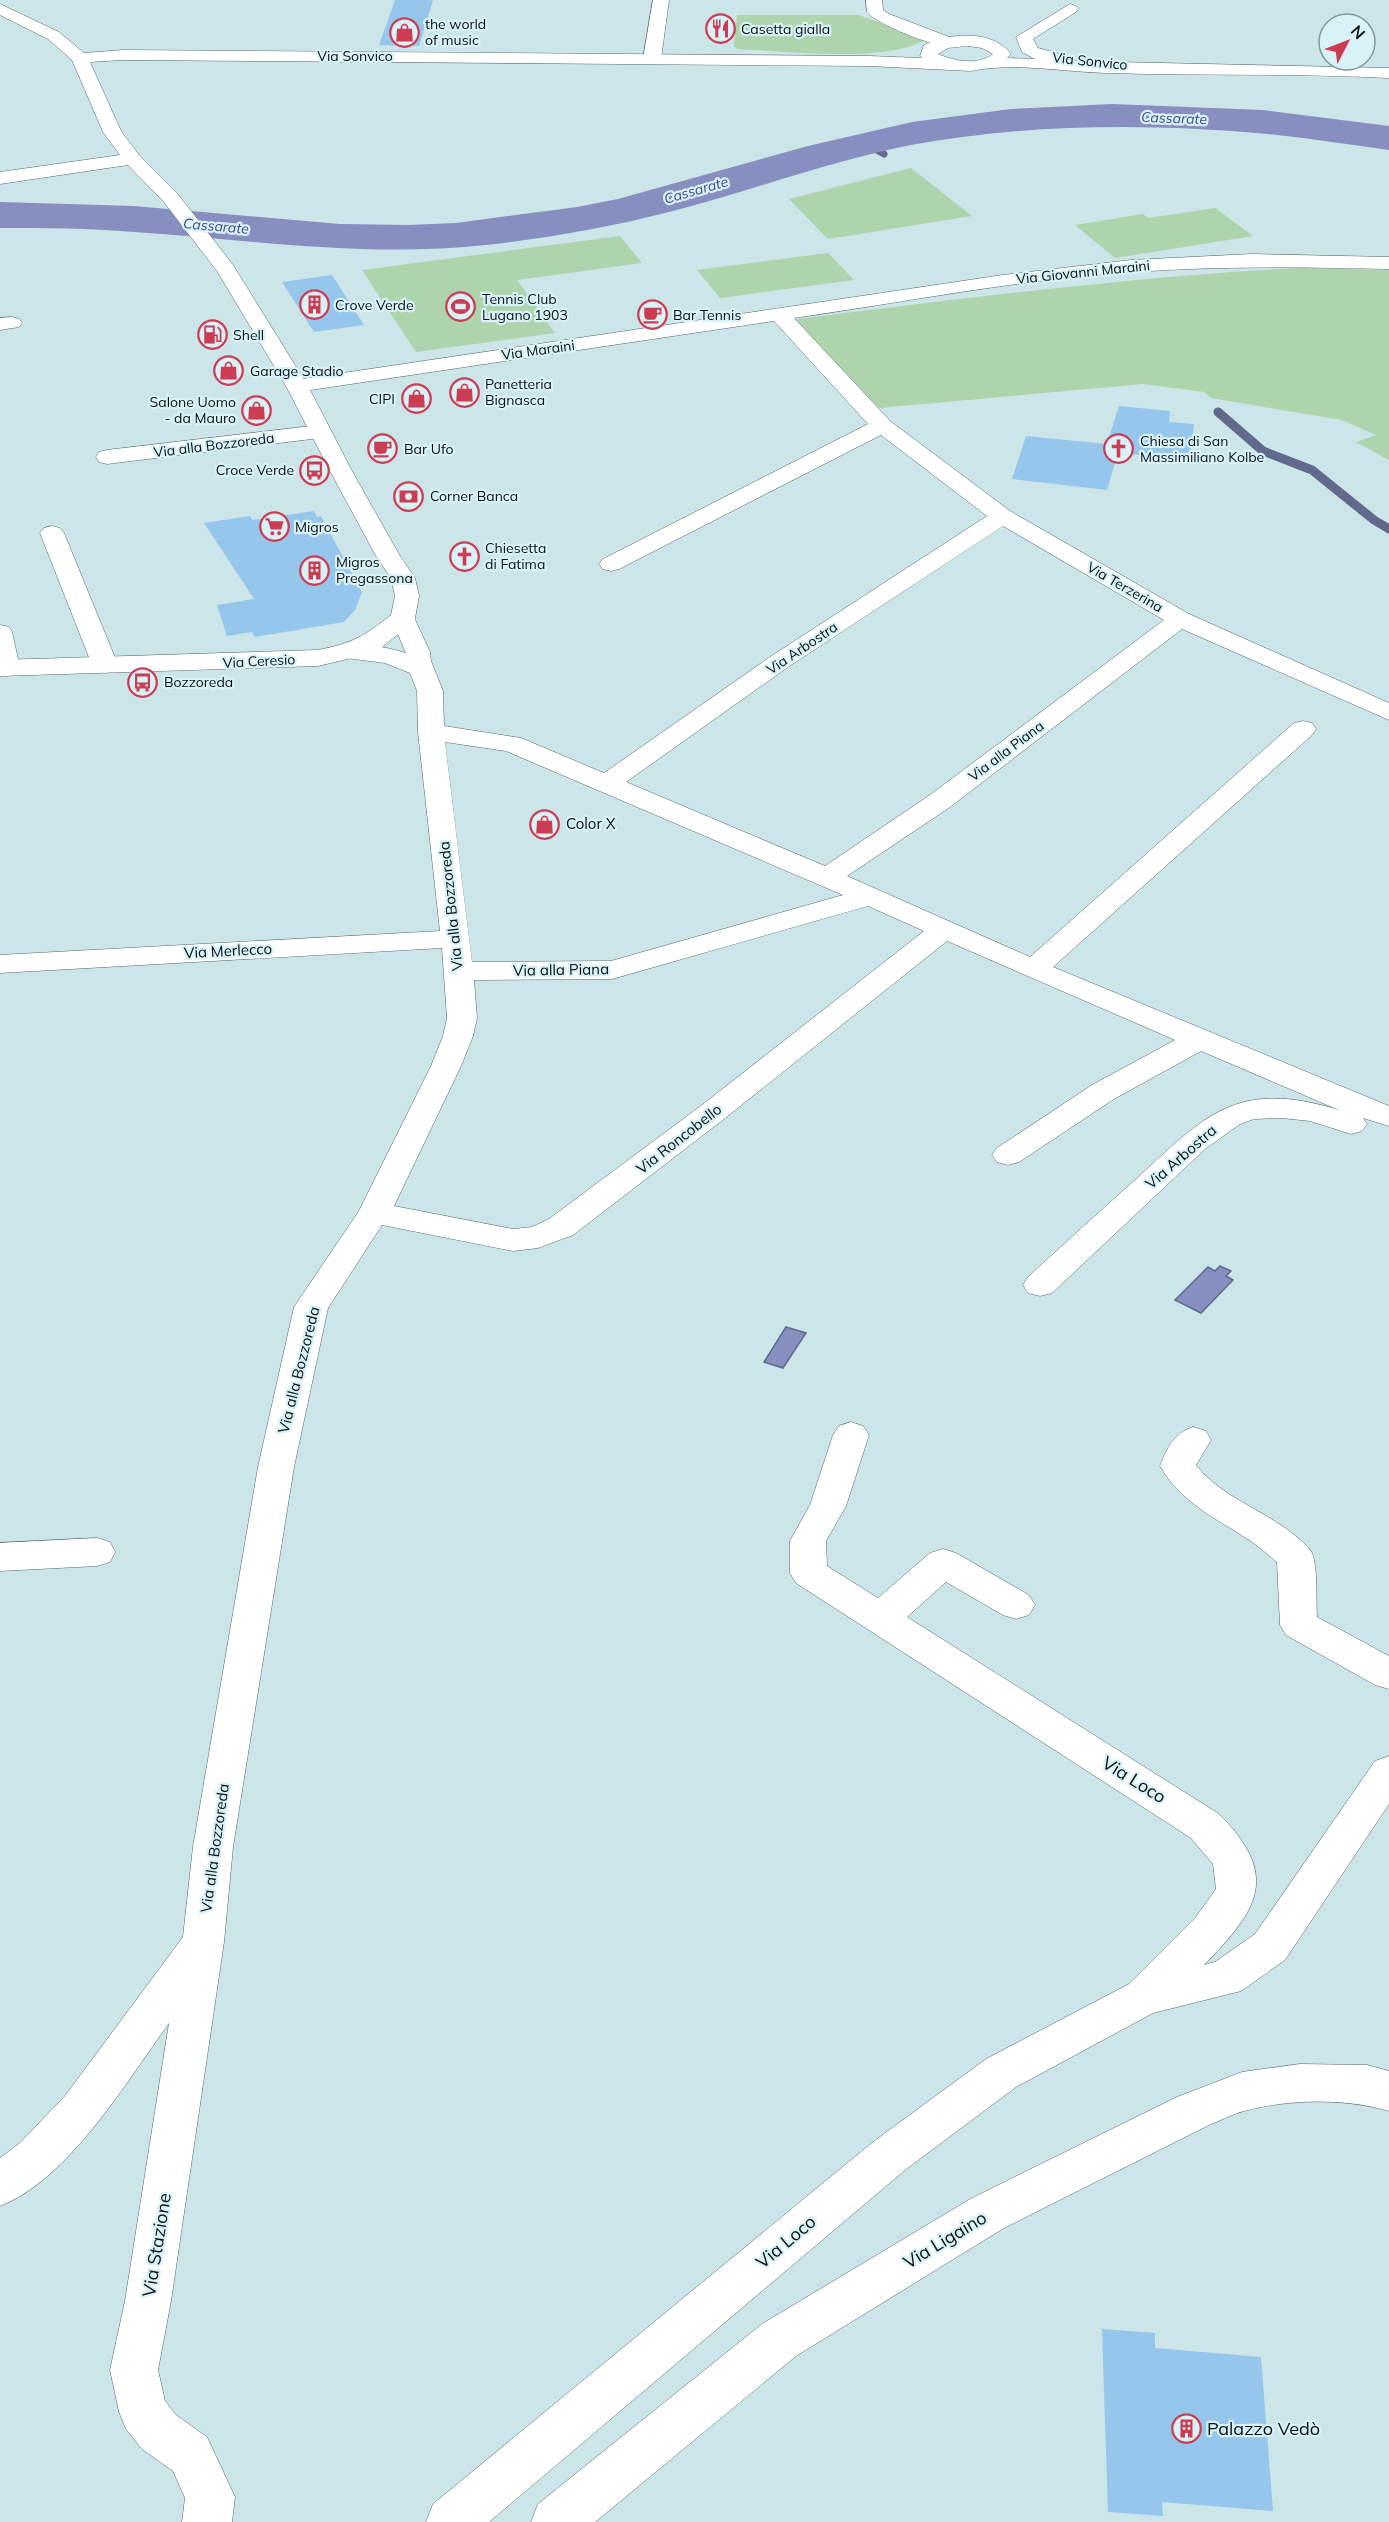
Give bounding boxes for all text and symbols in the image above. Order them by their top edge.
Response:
north arrow [1317,12,1377,72]
restaurant icon: Casetta gialla [704,13,736,45]
place label: the world of music [425,15,486,49]
shop icon: the world of music [388,16,420,48]
place label: Casetta gialla [741,20,830,38]
text: N [1347,21,1370,43]
street label: Via Sonvico [317,47,393,65]
street label: Via Sonvico [1051,48,1129,74]
water label: Cassarate [1141,108,1208,128]
water label: Cassarate [662,172,731,208]
water label: Cassarate [182,214,250,238]
street label: Via Giovanni Maraini [1015,256,1151,288]
building icon: Crove Verde [298,289,330,321]
place label: Tennis Club Lugano 1903 [482,290,568,324]
sports icon: Tennis Club Lugano 1903 [445,291,477,323]
place label: Crove Verde [335,296,414,314]
cafe icon: Bar Tennis [636,299,668,331]
place label: Bar Tennis [673,306,741,324]
fuel station icon: Shell [196,319,228,351]
place label: Shell [233,326,264,344]
street label: Via Maraini [500,336,576,364]
shop icon: Garage Stadio [213,355,245,387]
place label: Garage Stadio [250,362,343,380]
place label: Panetteria Bignasca [485,375,552,409]
shop icon: Panetteria Bignasca [448,376,480,408]
shop icon: CIPI [400,383,432,415]
place label: CIPI [369,390,395,408]
place label: Salone Uomo - da Mauro [150,393,236,427]
shop icon: Salone Uomo - da Mauro [241,394,273,426]
street label: Via alla Bozzoreda [153,429,275,461]
place label: Chiesa di San Massimiliano Kolbe [1140,432,1264,466]
cafe icon: Bar Ufo [367,433,399,465]
church icon: Chiesa di San Massimiliano Kolbe [1103,433,1135,465]
place label: Bar Ufo [404,440,453,458]
bus stop icon: Croce Verde [299,454,331,486]
place label: Croce Verde [216,461,294,479]
bank icon: Corner Banca [393,480,425,512]
place label: Corner Banca [430,487,518,505]
supermarket icon: Migros [258,511,290,543]
place label: Migros [295,518,339,536]
place label: Chiesetta di Fatima [485,539,546,573]
church icon: Chiesetta di Fatima [448,540,480,572]
place label: Migros Pregassona [336,553,413,587]
building icon: Migros Pregassona [299,554,331,586]
street label: Via Terzerina [1084,558,1166,616]
street label: Via Arbostra [763,618,841,678]
street label: Via Ceresio [222,650,296,672]
bus stop icon: Bozzoreda [127,666,159,698]
place label: Bozzoreda [164,673,233,691]
street label: Via alla Piana [965,717,1047,785]
shop icon: Color X [529,808,561,840]
place label: Color X [566,814,616,833]
street label: Via alla Bozzoreda [434,840,467,972]
street label: Via Merlecco [183,939,273,962]
street label: Via alla Piana [513,959,609,980]
street label: Via Roncobello [632,1099,725,1178]
street label: Via Arbostra [1141,1121,1220,1193]
street label: Via alla Bozzoreda [274,1304,323,1435]
street label: Via Loco [1098,1751,1171,1808]
street label: Via alla Bozzoreda [196,1782,233,1914]
street label: Via Stazione [137,2191,176,2299]
street label: Via Ligaino [899,2206,991,2273]
street label: Via Loco [751,2210,820,2273]
building icon: Palazzo Vedò [1170,2413,1202,2445]
place label: Palazzo Vedò [1207,2417,1320,2440]

